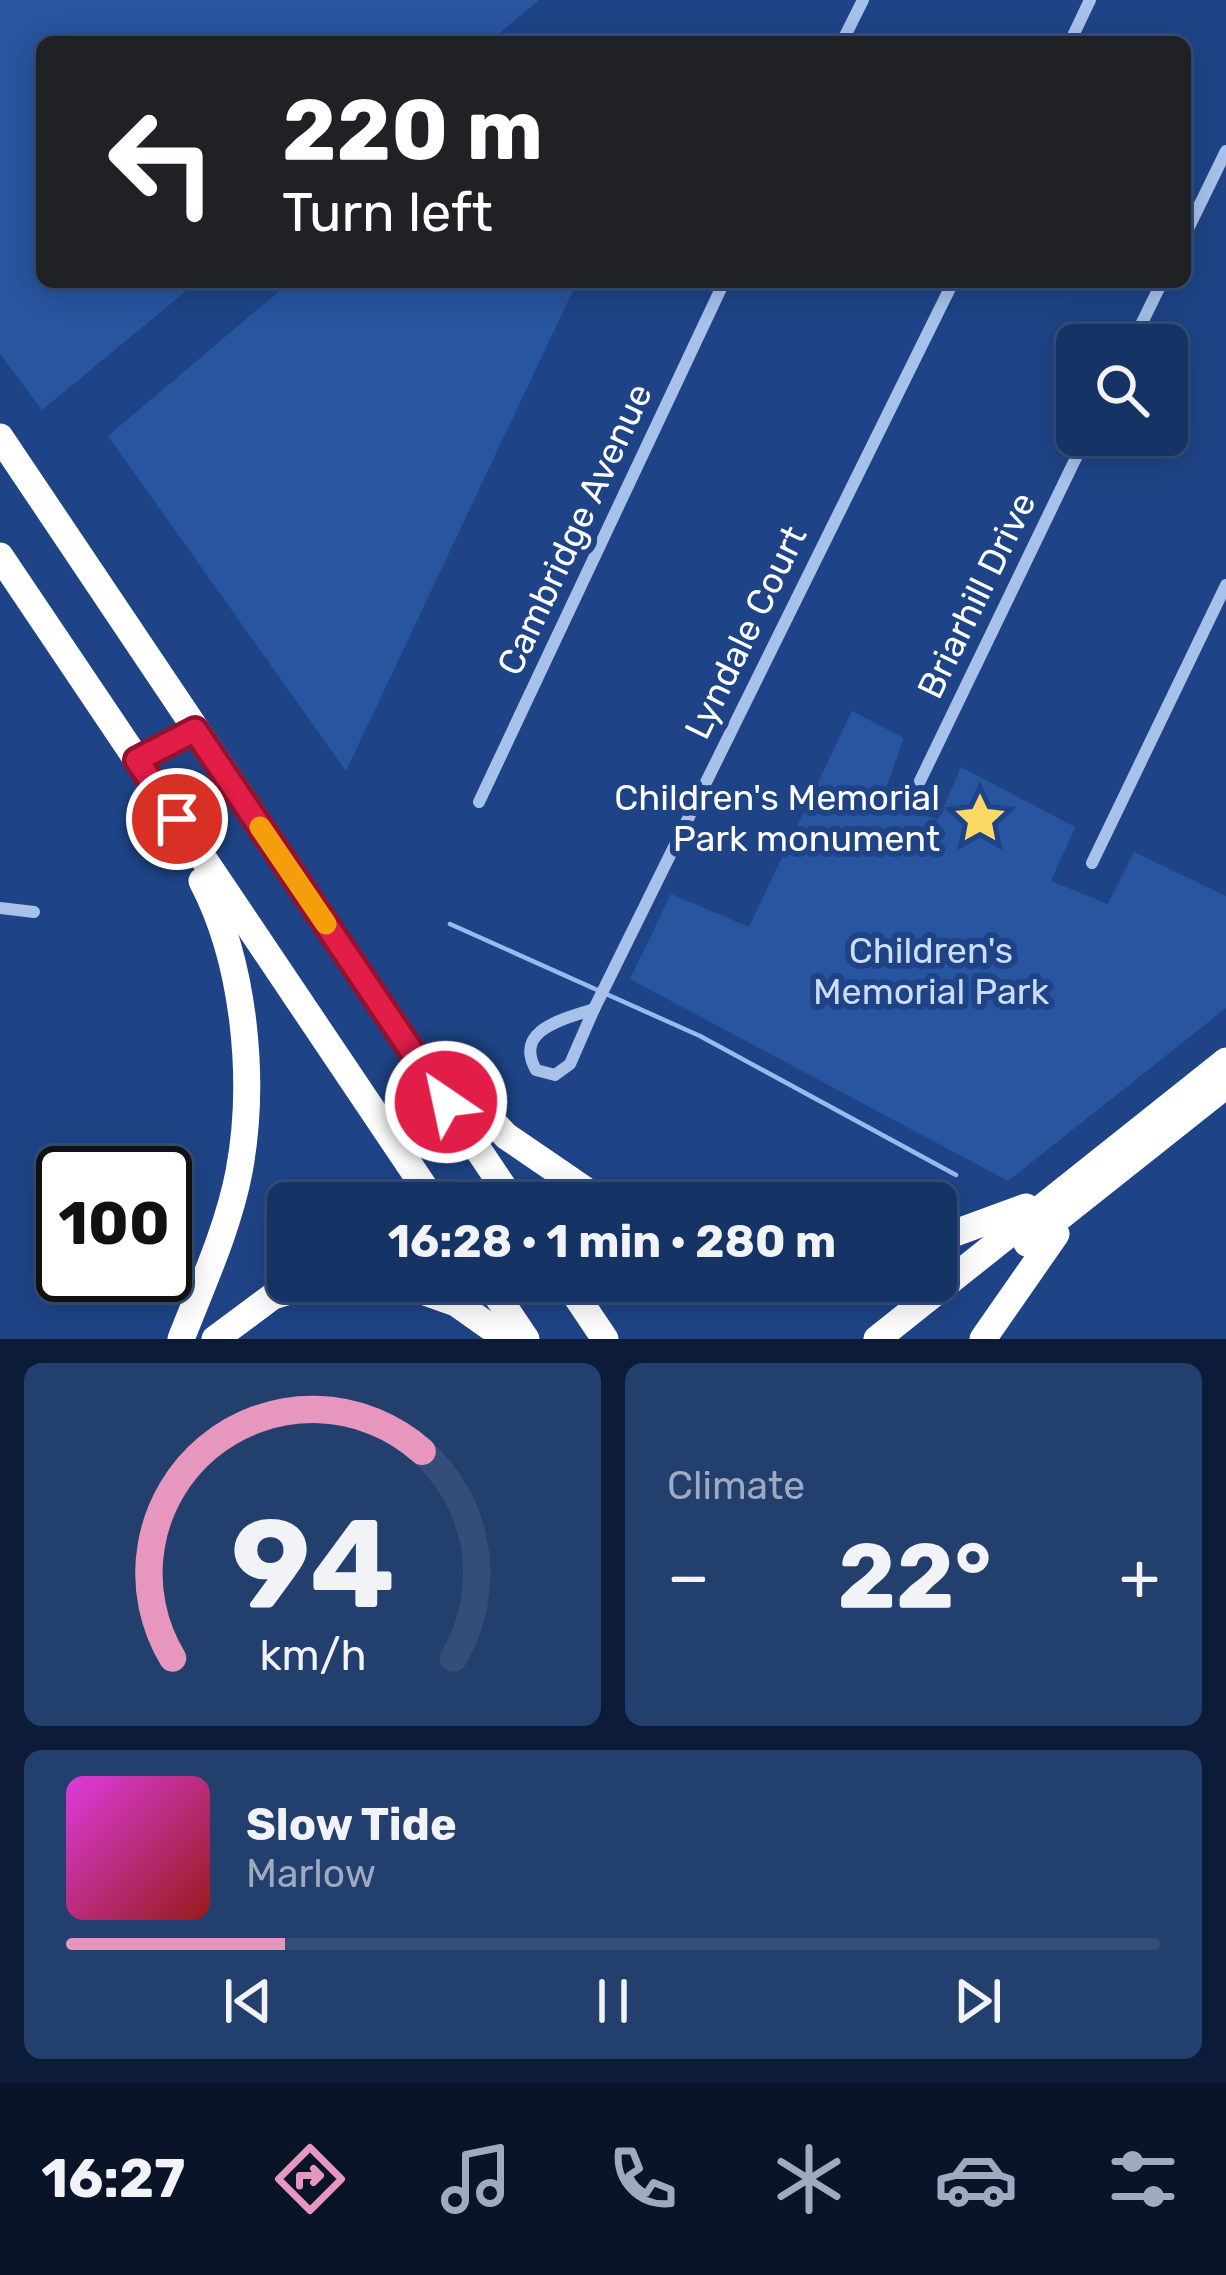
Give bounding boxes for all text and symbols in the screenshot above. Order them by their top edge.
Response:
text: 220 m [282,80,543,180]
icon: left [84,84,240,240]
text: Turn left [282,181,493,245]
map controls [1056,324,1188,456]
button: search [1056,324,1188,456]
street label: Cambridge Avenue [488,377,661,682]
street label: Briarhill Drive [908,485,1045,705]
street label: Lyndale Court [675,519,816,746]
pin [126,768,228,870]
place label: Children's Memorial Park monument [614,776,940,860]
icon: arrive [144,786,210,852]
place icon: Children's Memorial Park monument [951,789,1009,847]
park label: Children's Memorial Park [813,929,1049,1013]
position arrow [383,1039,509,1165]
speed limit sign: 100 [36,1146,192,1302]
text: 16:28 · 1 min · 280 m [388,1215,836,1268]
text: Climate [667,1463,805,1509]
text: 94 [230,1490,395,1638]
text: 22° [837,1523,991,1630]
text: − [667,1537,710,1616]
text: + [1119,1537,1160,1616]
text: km/h [259,1629,366,1680]
text: Slow Tide [246,1798,457,1851]
text: Marlow [246,1851,376,1897]
icon: previous [215,1968,281,2034]
icon: pause [580,1968,646,2034]
icon: next [945,1968,1011,2034]
icon: directions [268,2137,352,2221]
icon: music [434,2137,518,2221]
icon: phone [601,2137,685,2221]
icon: climate [767,2137,851,2221]
icon: car [934,2137,1018,2221]
icon: filters [1101,2137,1185,2221]
text: 16:27 [41,2147,185,2211]

